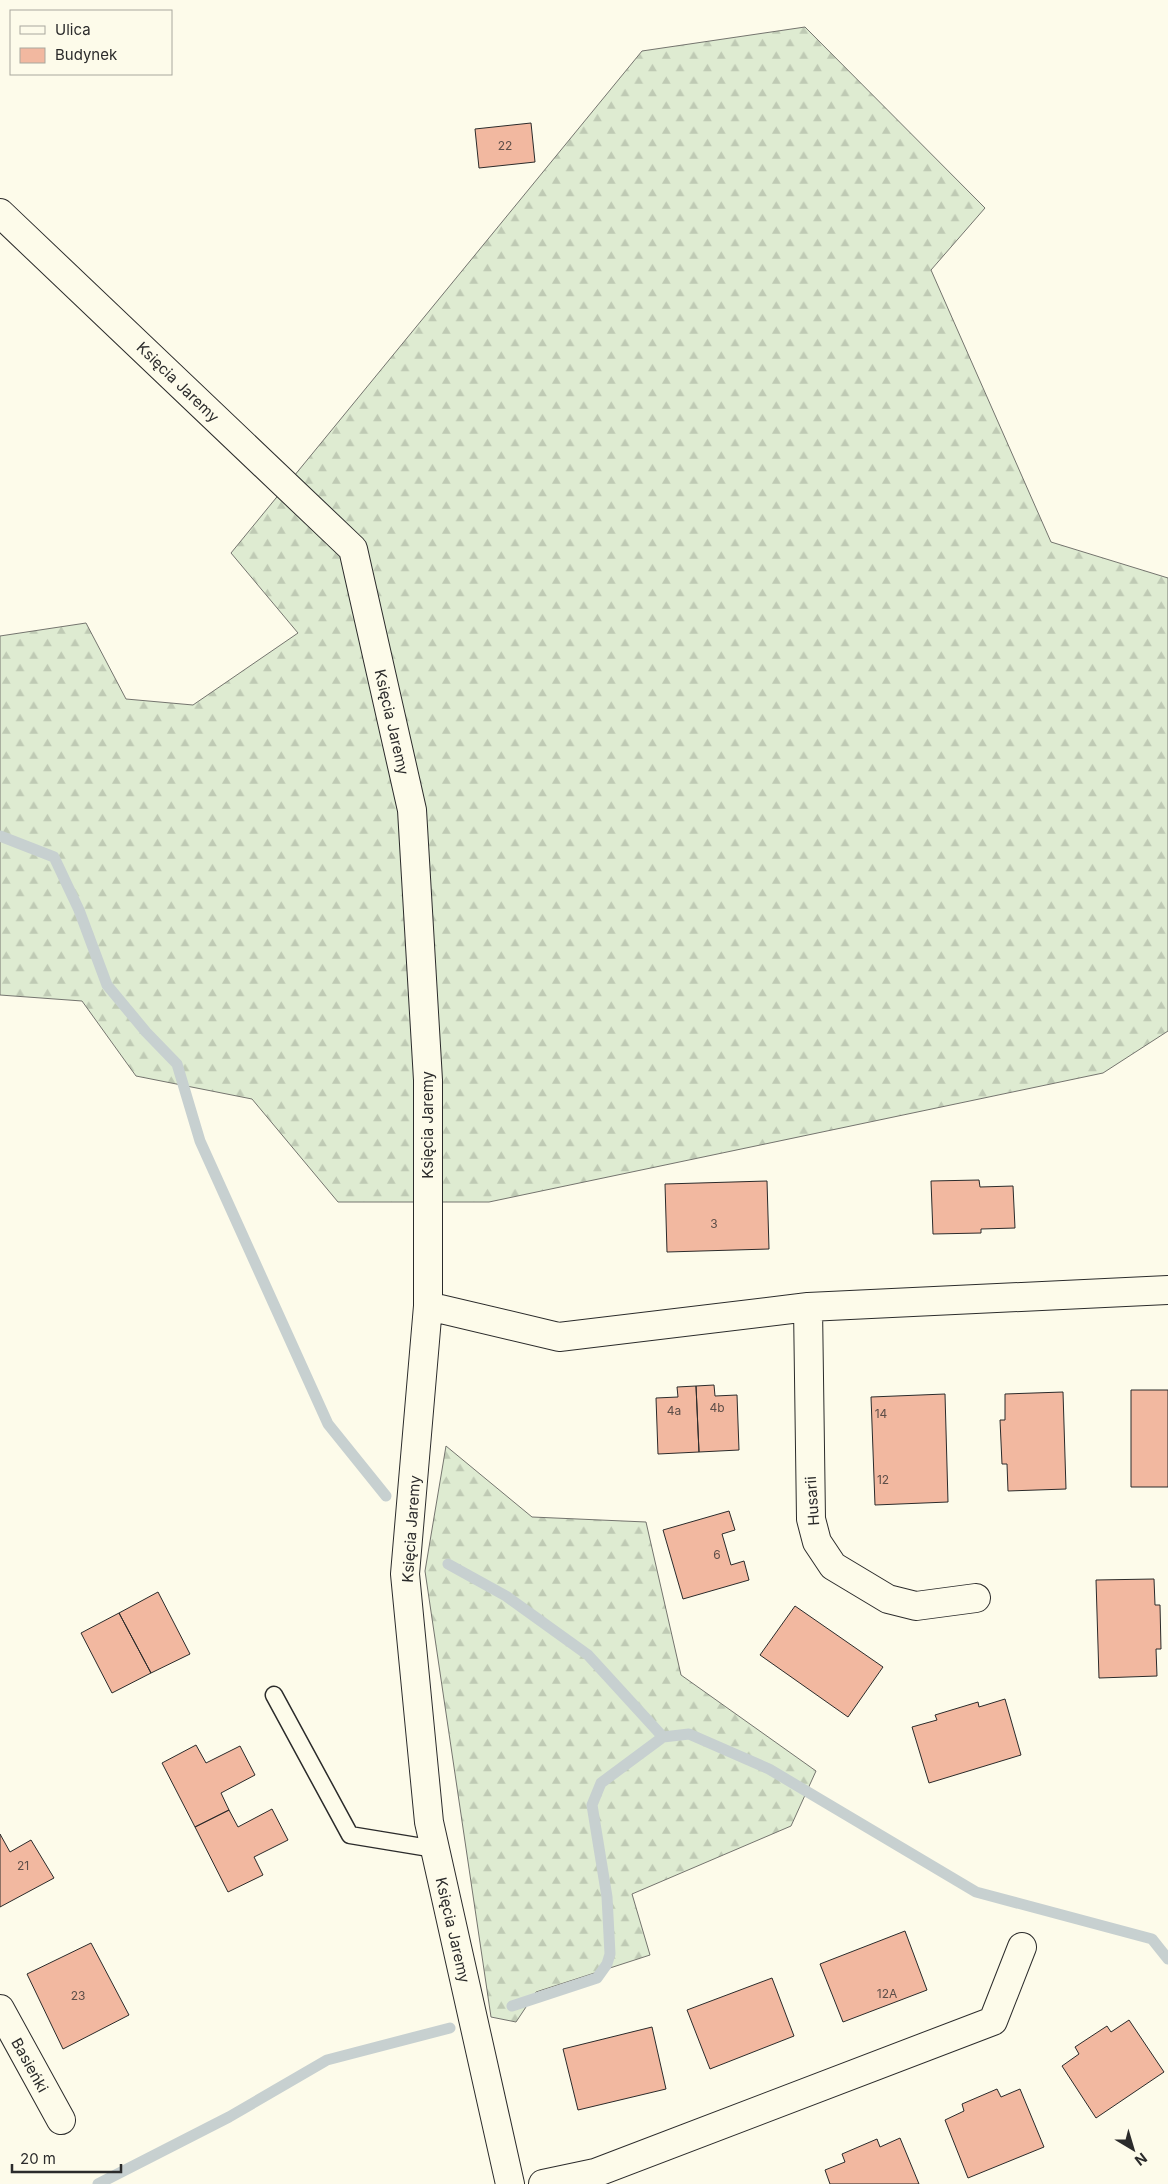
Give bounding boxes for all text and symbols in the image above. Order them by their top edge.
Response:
legend [10,10,172,75]
text: Ulica [55,20,91,39]
text: Budynek [55,45,118,64]
house number: 22 [498,138,512,153]
street label: Księcia Jaremy [133,338,224,427]
street label: Księcia Jaremy [371,667,413,777]
street label: Księcia Jaremy [418,1071,437,1179]
house number: 3 [710,1216,718,1231]
house number: 4b [709,1400,725,1415]
house number: 4a [667,1403,681,1418]
house number: 14 [875,1406,888,1421]
house number: 12 [877,1472,889,1487]
street label: Księcia Jaremy [398,1474,424,1583]
street label: Husarii [801,1476,823,1526]
house number: 6 [713,1547,721,1562]
house number: 21 [17,1858,29,1873]
street label: Księcia Jaremy [432,1875,474,1985]
house number: 12A [877,1986,897,2001]
house number: 23 [71,1988,85,2003]
street label: Basieńki [7,2034,53,2096]
north arrow [1108,2124,1158,2174]
scale bar [12,2142,121,2174]
text: 20 m [20,2149,56,2168]
text: N [1132,2150,1151,2170]

